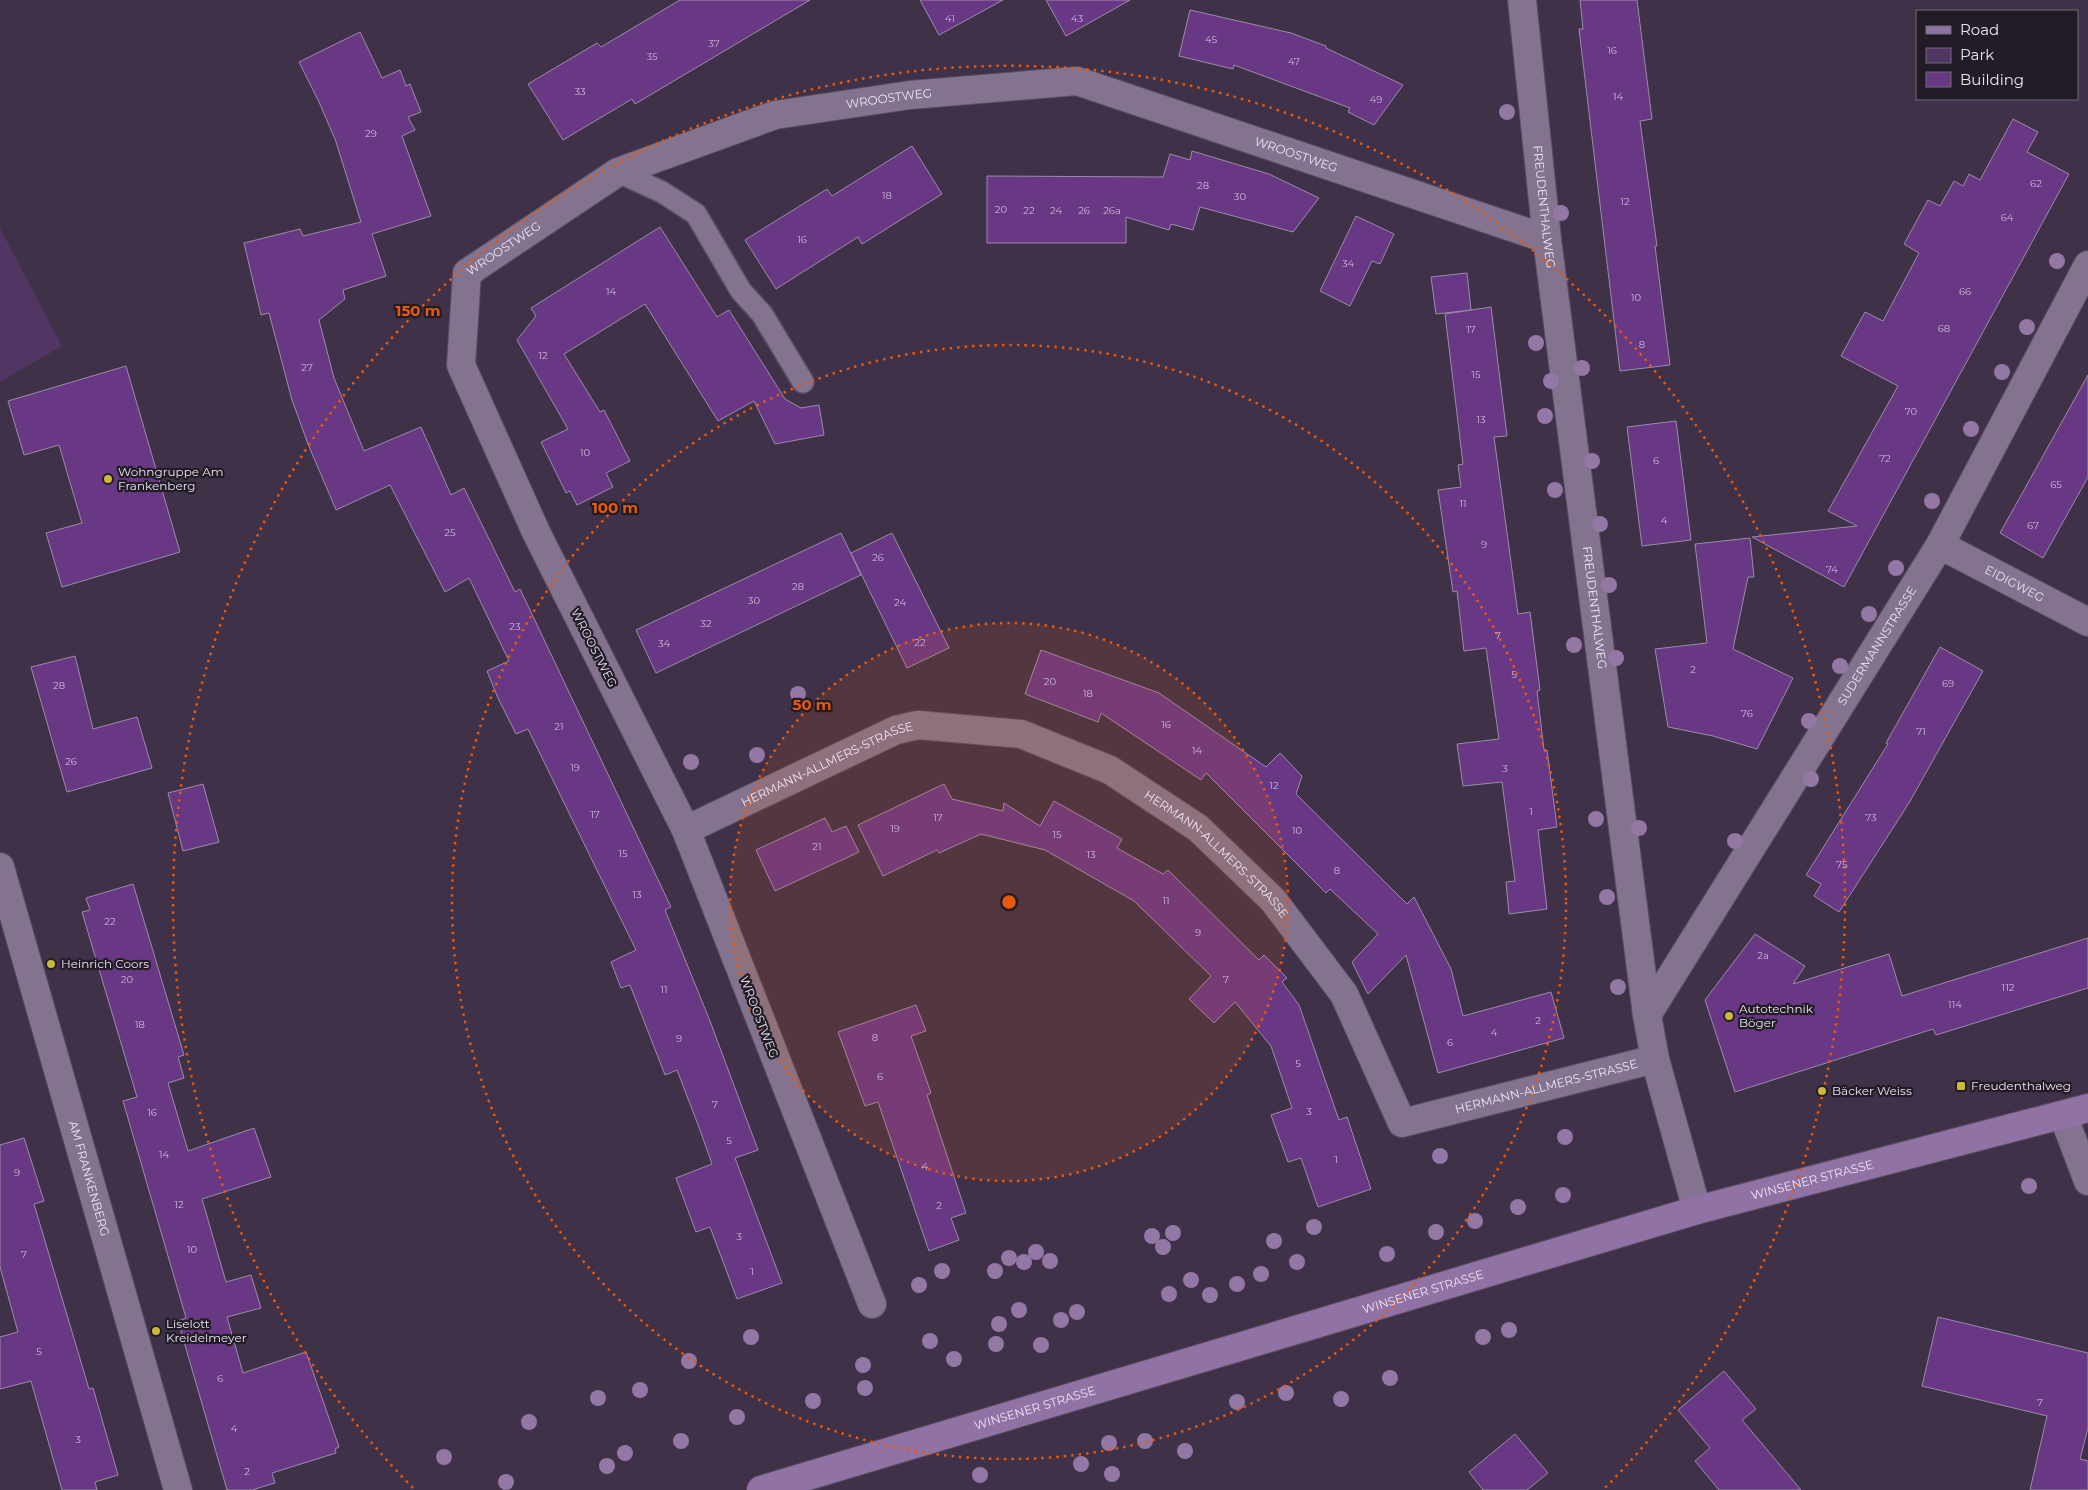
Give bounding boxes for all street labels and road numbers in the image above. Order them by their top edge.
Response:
street label: WROOSTWEG [845,85,933,111]
street label: WROOSTWEG [1253,133,1340,175]
street label: FREUDENTHALWEG [1530,145,1559,269]
street label: WROOSTWEG [463,218,543,278]
street label: FREUDENTHALWEG [1580,545,1610,670]
street label: EIDIGWEG [1982,562,2047,605]
street label: SUDERMANNSTRASSE [1834,583,1919,708]
street label: WROOSTWEG [568,606,621,690]
street label: HERMANN-ALLMERS-STRASSE [739,718,914,810]
street label: HERMANN-ALLMERS-STRASSE [1142,787,1292,921]
street label: WROOSTWEG [737,974,782,1060]
street label: HERMANN-ALLMERS-STRASSE [1453,1056,1639,1116]
street label: AM FRANKENBERG [66,1119,113,1238]
street label: WINSENER STRASSE [1749,1156,1875,1203]
street label: WINSENER STRASSE [1360,1266,1485,1317]
street label: WINSENER STRASSE [972,1382,1097,1433]

